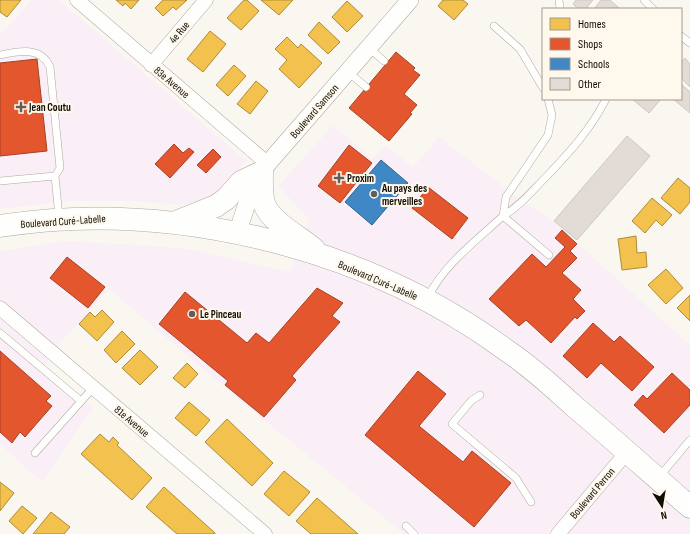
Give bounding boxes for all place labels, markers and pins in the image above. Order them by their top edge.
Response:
place label: Jean Coutu [28,101,71,114]
marker: Jean Coutu [16,102,26,112]
place label: Proxim [347,172,374,185]
marker: Proxim [334,173,344,183]
place label: Au pays des merveilles [381,182,427,208]
marker: Au pays des merveilles [369,189,379,199]
place label: Le Pinceau [200,308,242,321]
marker: Le Pinceau [187,309,197,319]

